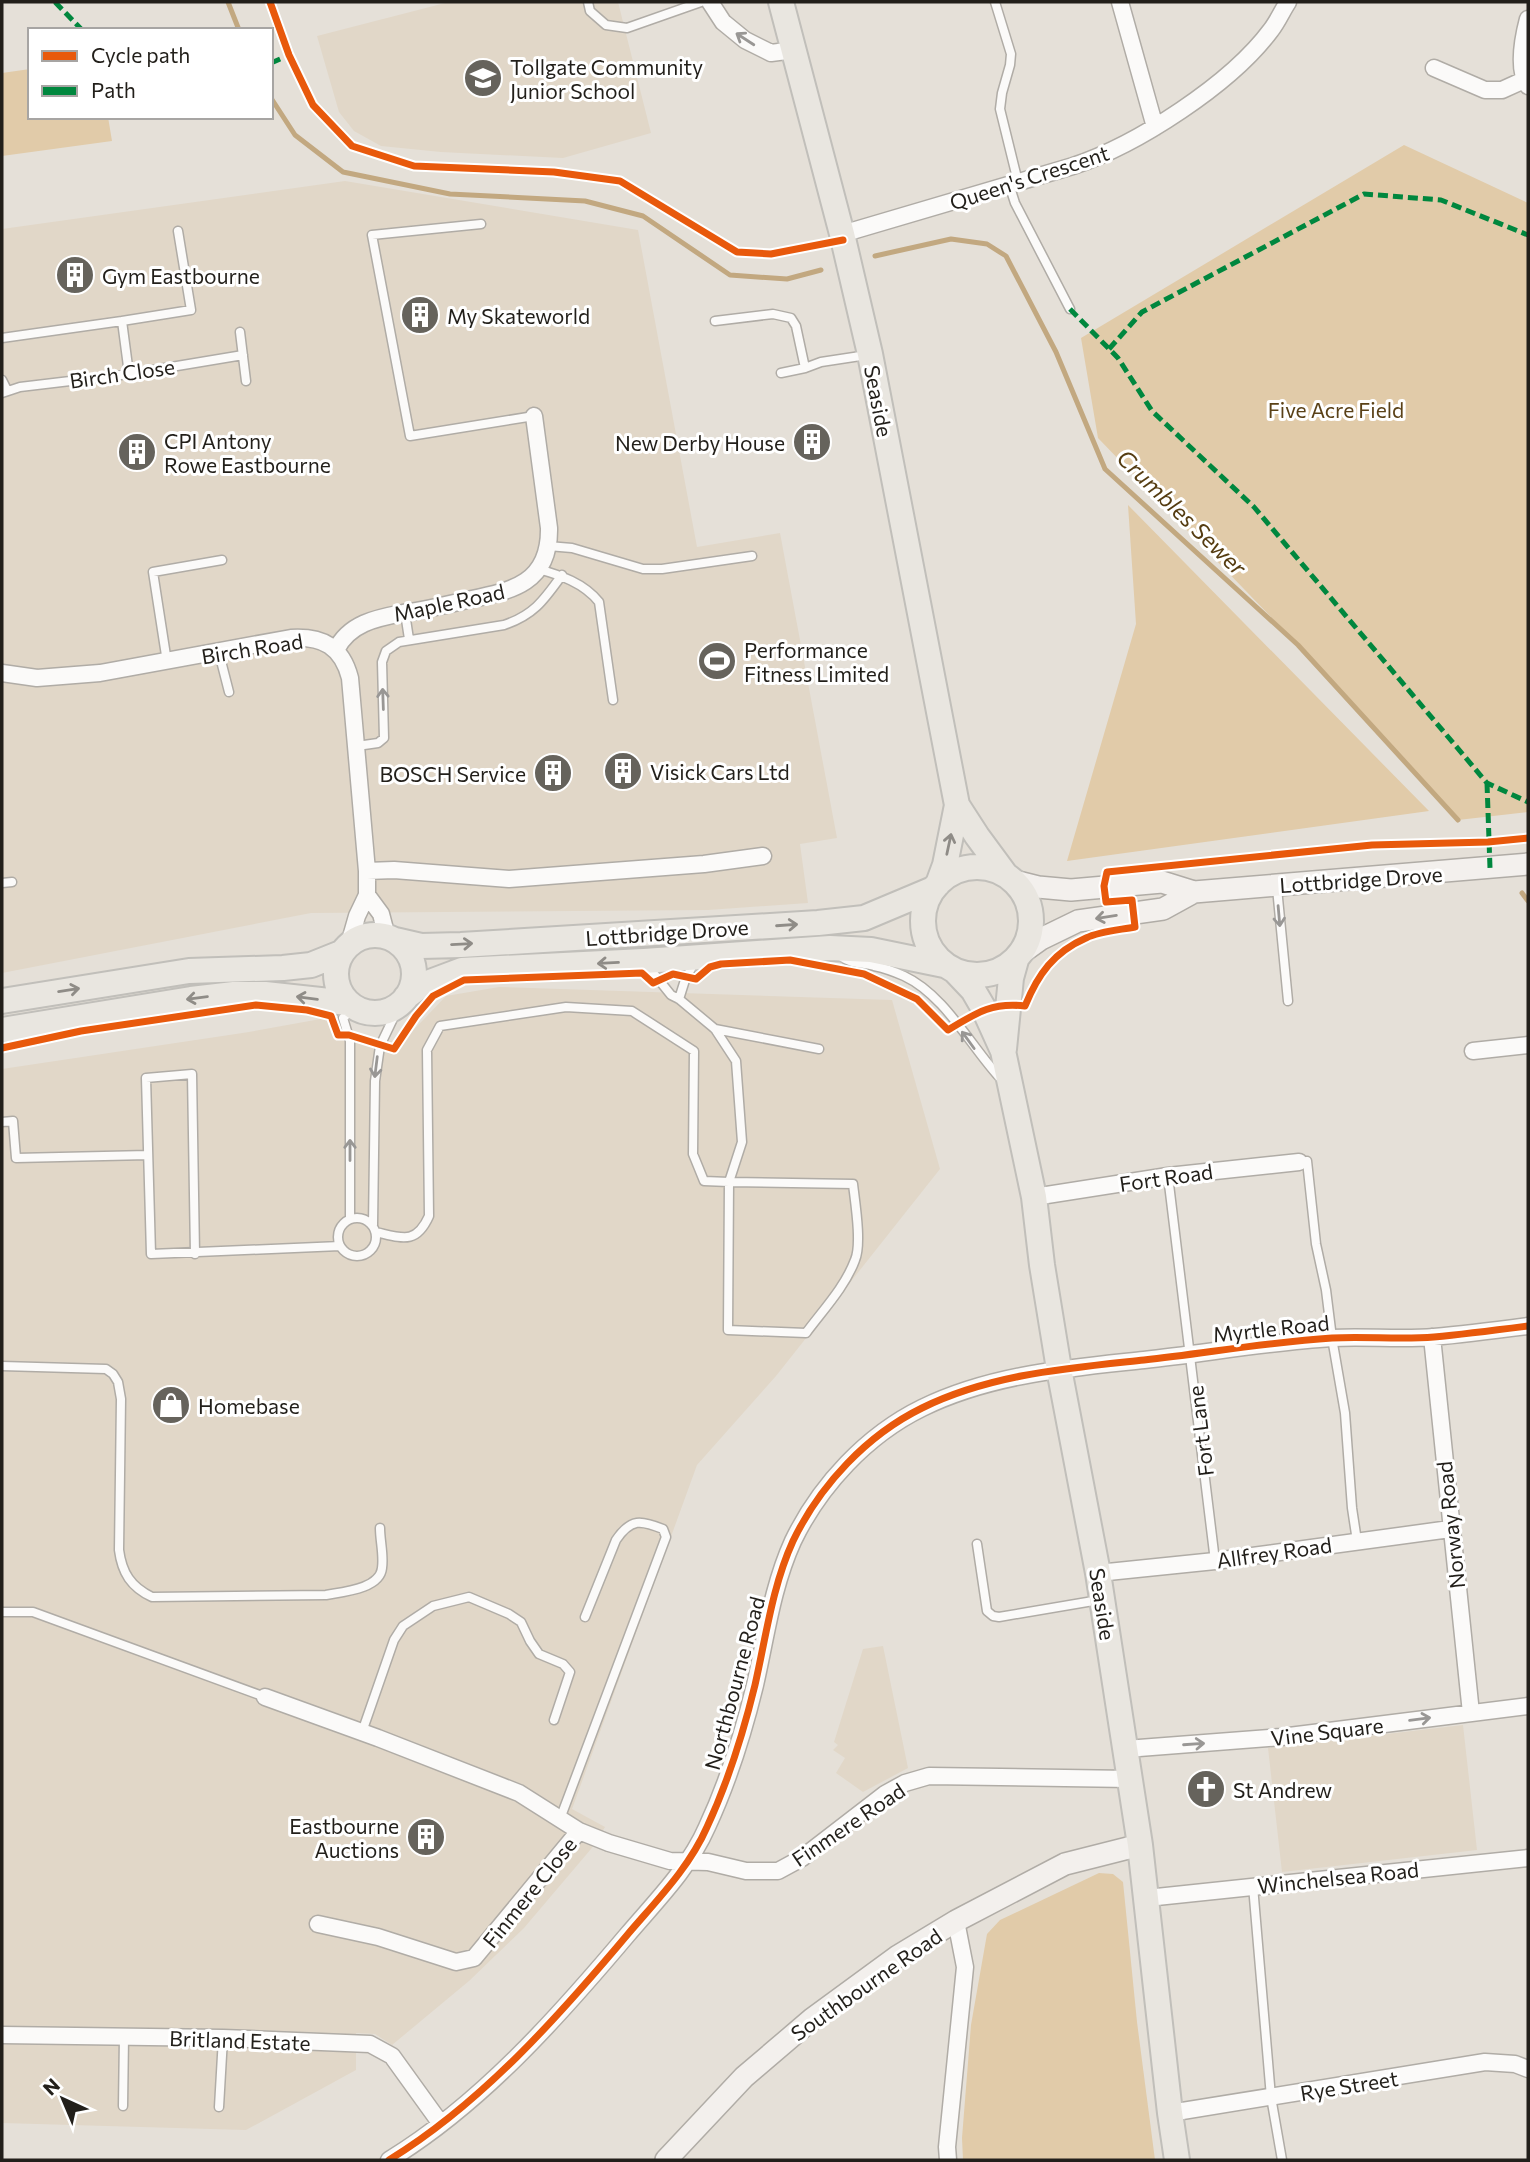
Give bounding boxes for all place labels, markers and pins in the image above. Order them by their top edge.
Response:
place label: Tollgate Community Junior School [510,54,703,103]
school or university icon: Tollgate Community Junior School [462,57,504,99]
building icon: Gym Eastbourne [54,254,96,296]
place label: Gym Eastbourne [102,263,260,288]
building icon: My Skateworld [399,294,441,336]
place label: My Skateworld [447,303,590,328]
building icon: New Derby House [791,421,833,463]
place label: CPI Antony Rowe Eastbourne [164,428,331,477]
place label: New Derby House [615,430,785,455]
building icon: CPI Antony Rowe Eastbourne [116,431,158,473]
place label: Performance Fitness Limited [744,637,889,686]
sports icon: Performance Fitness Limited [696,640,738,682]
building icon: Visick Cars Ltd [602,750,644,792]
building icon: BOSCH Service [532,752,574,794]
place label: Visick Cars Ltd [650,759,790,784]
place label: BOSCH Service [379,761,526,786]
shop icon: Homebase [150,1384,192,1426]
place label: Homebase [198,1393,300,1418]
church icon: St Andrew [1185,1768,1227,1810]
place label: St Andrew [1233,1777,1332,1802]
place label: Eastbourne Auctions [289,1813,399,1862]
building icon: Eastbourne Auctions [405,1816,447,1858]

